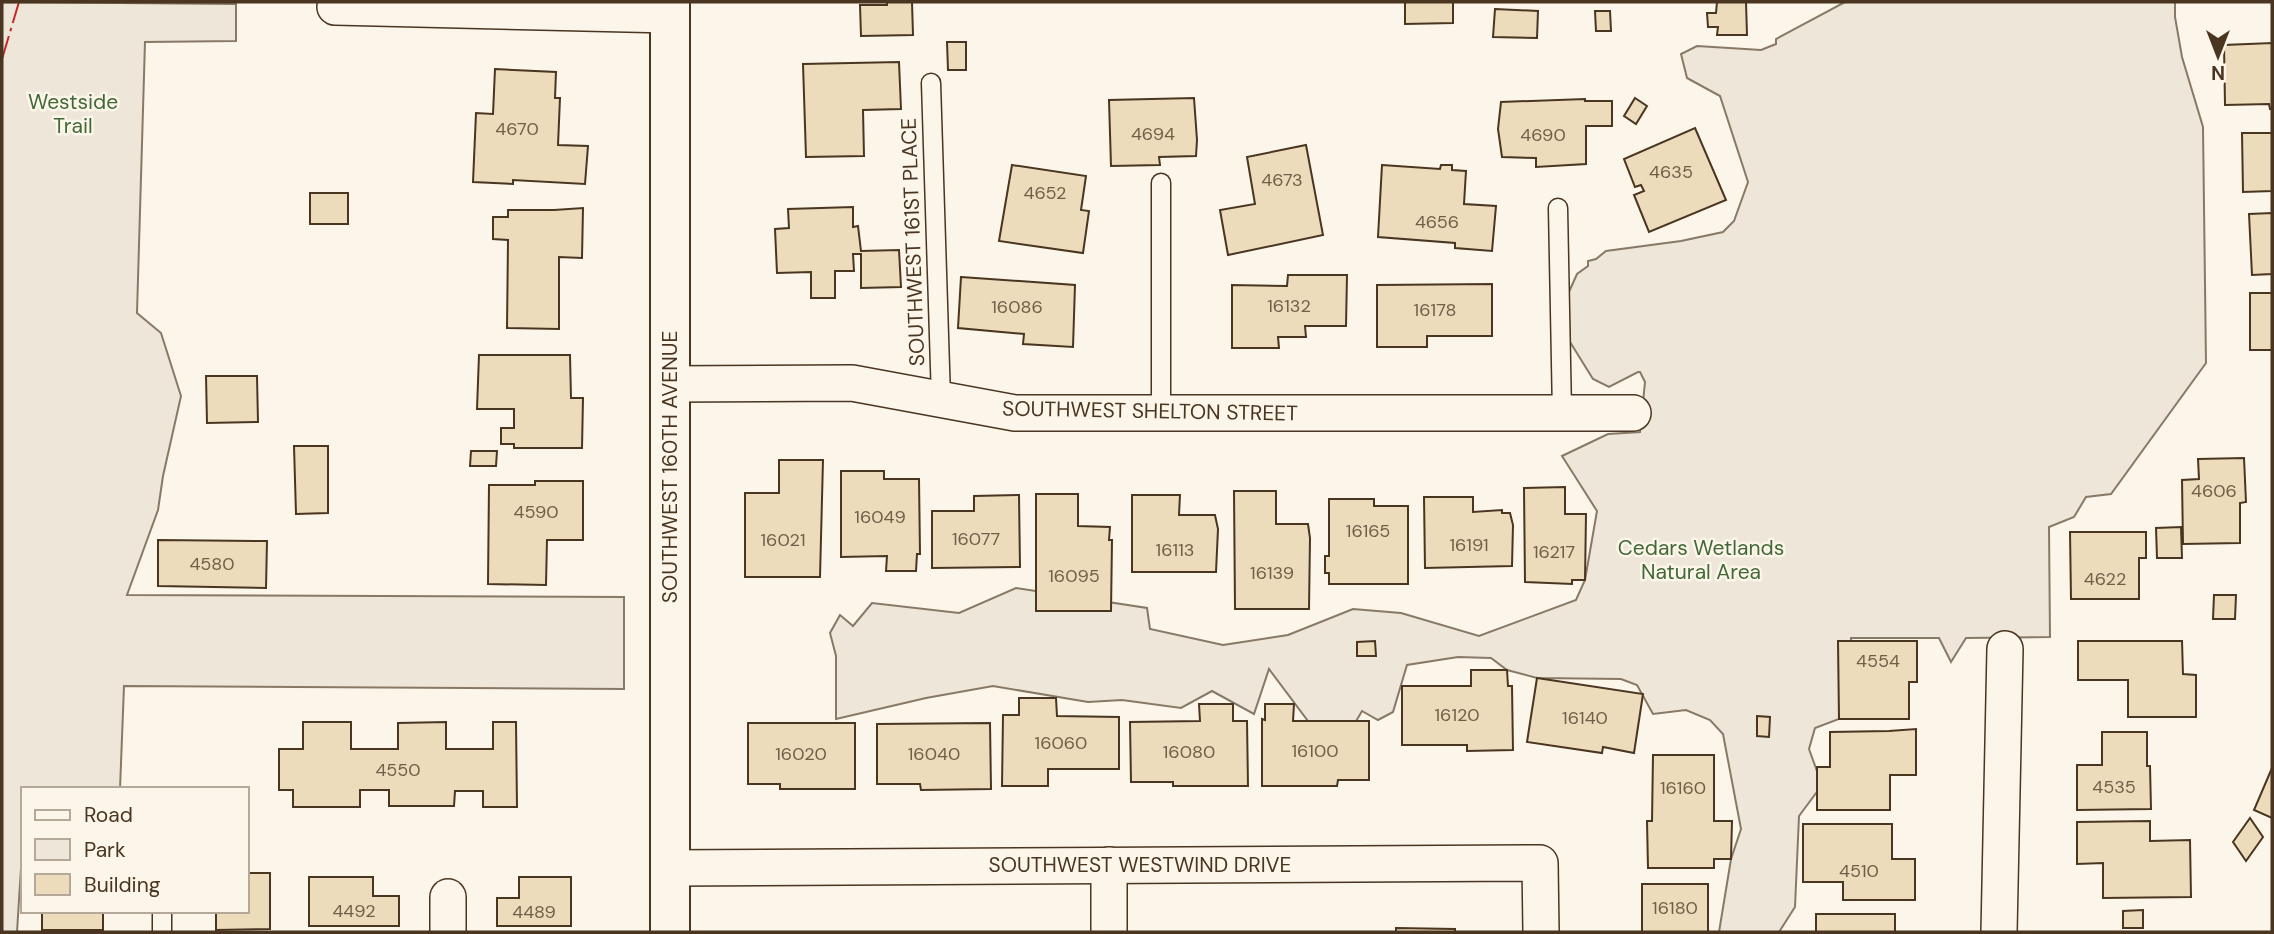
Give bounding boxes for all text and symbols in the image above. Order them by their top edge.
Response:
north arrow [2183,21,2253,91]
text: N [2211,60,2225,85]
park label: Westside Trail [28,88,118,140]
house number: 4670 [495,117,539,141]
street label: SOUTHWEST 161ST PLACE [895,117,931,367]
house number: 4694 [1131,122,1175,146]
house number: 4690 [1520,123,1566,147]
house number: 4635 [1649,160,1693,184]
house number: 4673 [1261,168,1303,192]
house number: 4652 [1024,181,1066,205]
house number: 4656 [1415,210,1459,234]
house number: 16132 [1267,294,1311,318]
house number: 16086 [991,295,1043,319]
house number: 16178 [1414,298,1456,322]
street label: SOUTHWEST 160TH AVENUE [656,331,684,603]
street label: SOUTHWEST SHELTON STREET [1002,394,1298,428]
house number: 4606 [2191,479,2237,503]
house number: 4590 [514,500,559,524]
house number: 16049 [854,505,906,529]
house number: 16165 [1346,519,1390,543]
house number: 16077 [952,527,1000,551]
house number: 16021 [760,528,806,552]
house number: 16191 [1449,533,1489,557]
park label: Cedars Wetlands Natural Area [1618,534,1784,586]
house number: 16113 [1156,538,1194,562]
house number: 16217 [1533,540,1575,564]
house number: 4580 [189,552,235,576]
house number: 16139 [1250,561,1294,585]
house number: 16095 [1048,564,1100,588]
house number: 4622 [2084,567,2126,591]
house number: 4554 [1856,649,1900,673]
house number: 16120 [1434,703,1480,727]
house number: 16140 [1562,706,1608,730]
house number: 16060 [1035,731,1087,755]
house number: 16100 [1291,739,1339,763]
house number: 16080 [1163,740,1215,764]
house number: 16020 [775,742,827,766]
house number: 16040 [908,742,960,766]
house number: 4550 [375,758,421,782]
house number: 4535 [2092,775,2136,799]
house number: 16160 [1660,776,1706,800]
legend [21,787,248,913]
text: Road [84,801,133,829]
text: Park [84,836,126,864]
street label: SOUTHWEST WESTWIND DRIVE [989,851,1292,879]
house number: 4510 [1839,859,1879,883]
text: Building [84,871,161,899]
house number: 16180 [1652,896,1698,920]
house number: 4492 [332,899,376,923]
house number: 4489 [512,900,556,924]

